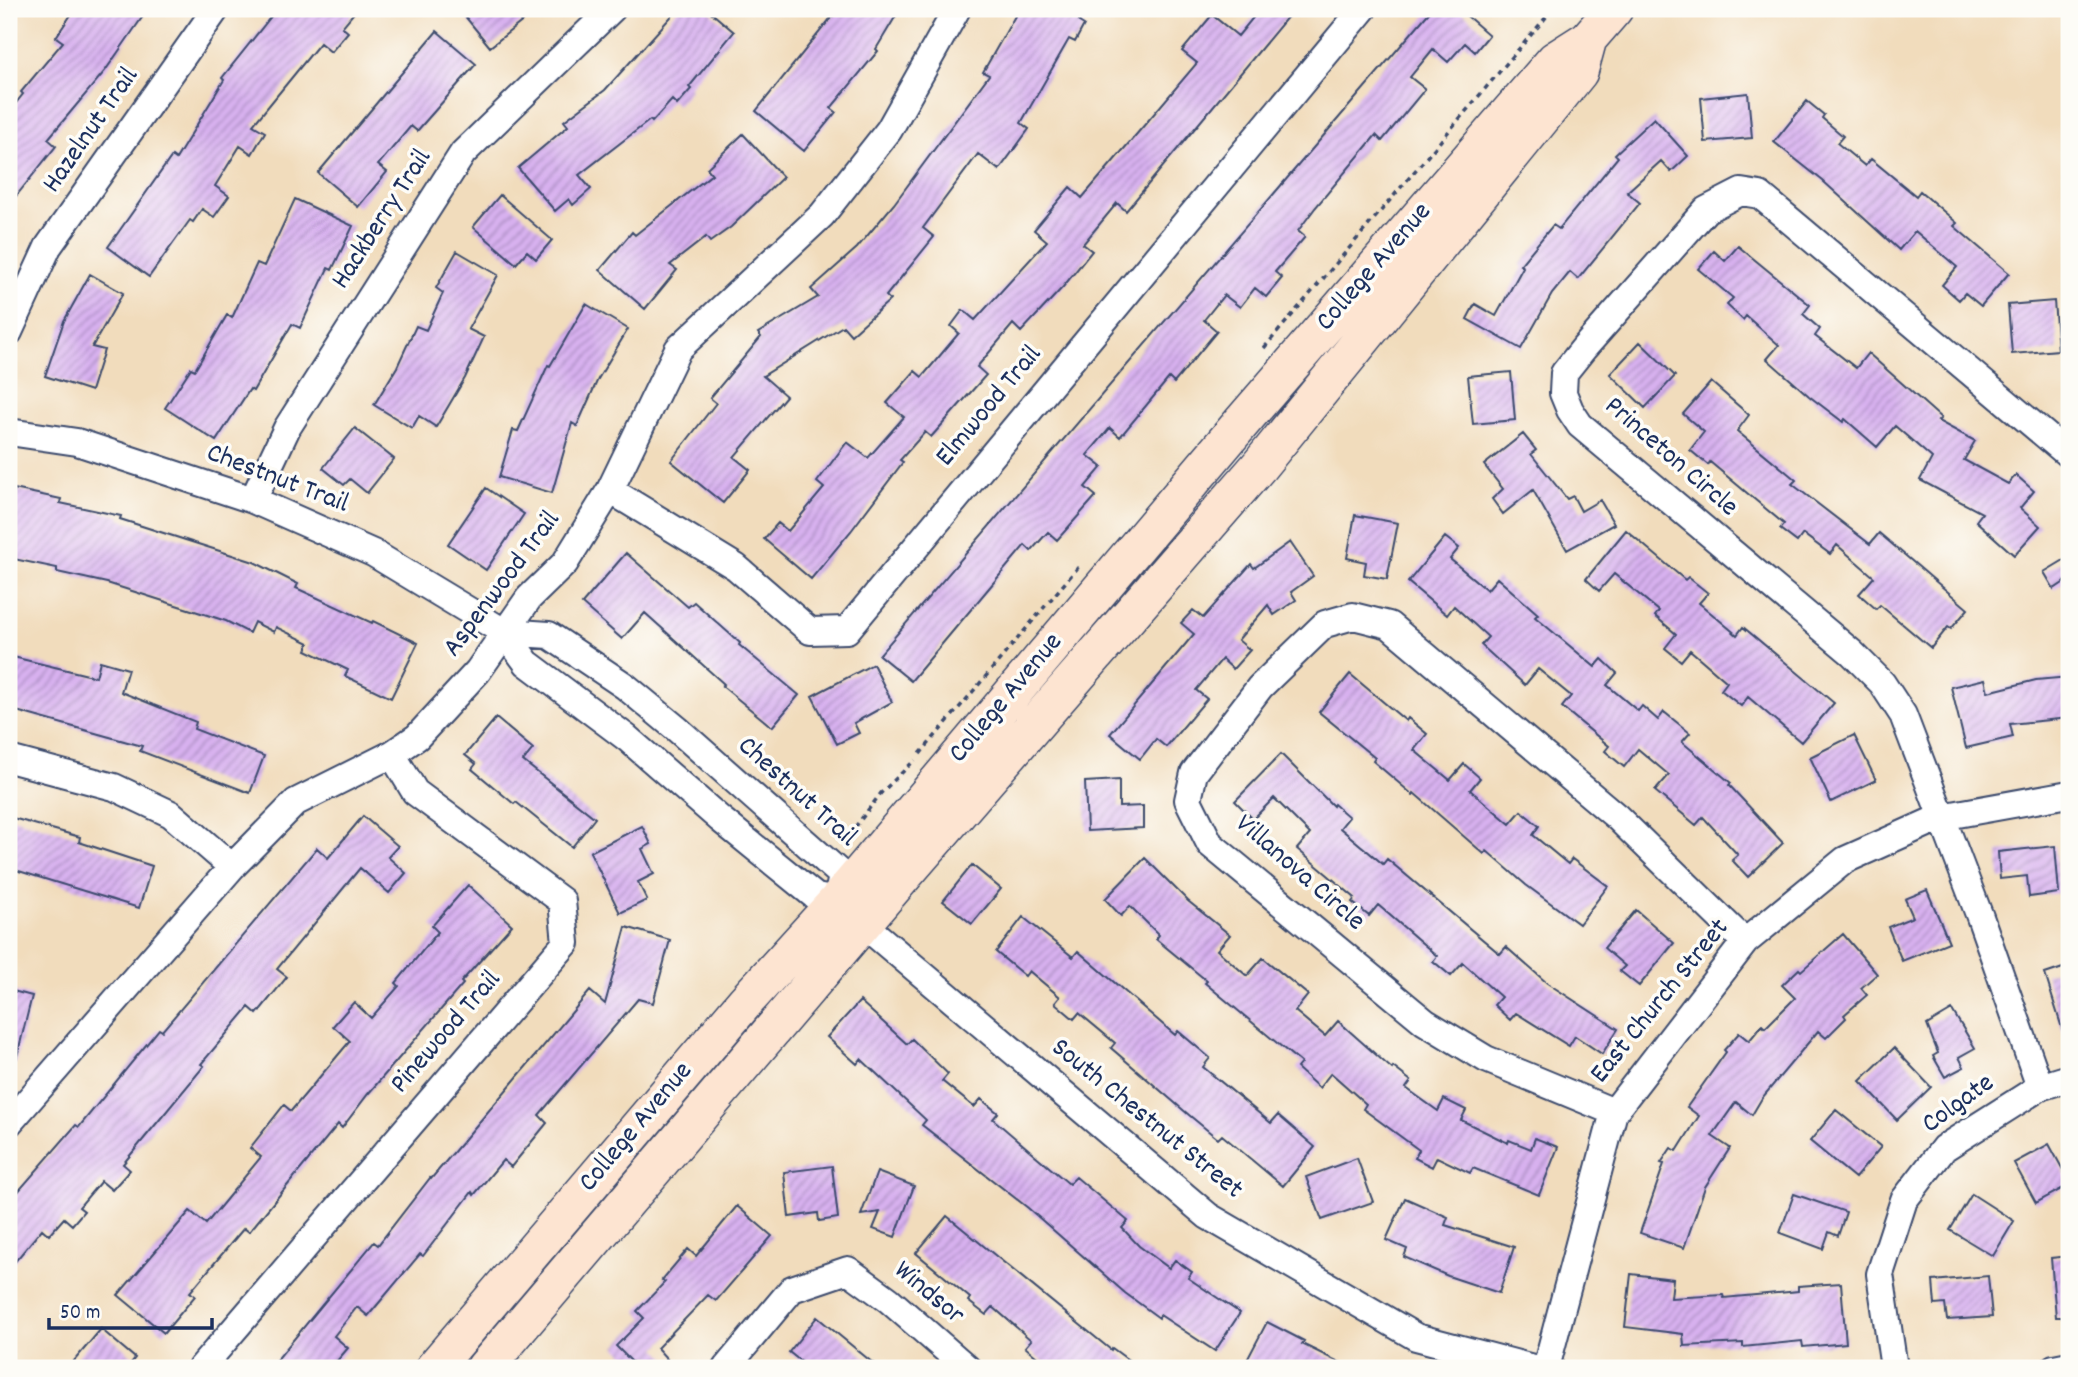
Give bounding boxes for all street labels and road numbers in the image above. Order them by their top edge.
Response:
street label: Hazelnut Trail [34,60,150,202]
street label: Hackberry Trail [323,142,443,298]
street label: College Avenue [1308,195,1442,341]
street label: Elmwood Trail [927,337,1053,476]
street label: Princeton Circle [1594,388,1746,528]
street label: Chestnut Trail [200,435,354,526]
street label: Aspenwood Trail [435,503,572,667]
street label: College Avenue [940,625,1074,773]
street label: Chestnut Trail [727,728,865,858]
street label: Villanova Circle [1225,806,1373,942]
street label: East Church Street [1582,911,1740,1093]
street label: Pinewood Trail [382,962,512,1104]
street label: South Chestnut Street [1041,1030,1251,1210]
street label: College Avenue [570,1054,704,1202]
street label: Colgate [1914,1065,2004,1145]
street label: Windsor [884,1252,973,1336]

